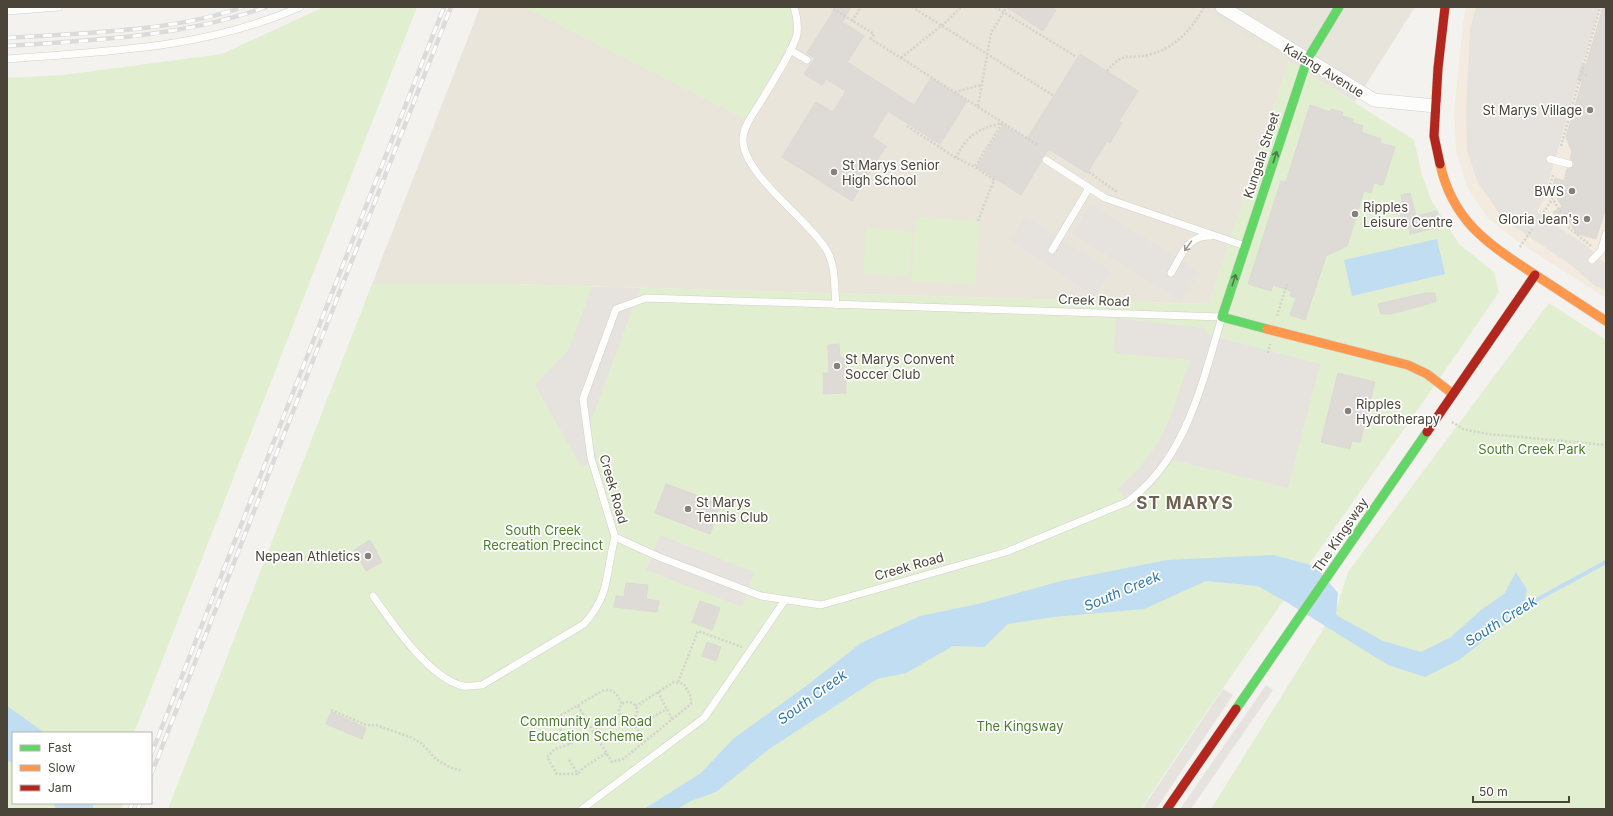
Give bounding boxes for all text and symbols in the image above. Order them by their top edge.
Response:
street label: Kalang Avenue [1281,40,1367,100]
place label: St Marys Village [1483,102,1582,118]
marker: St Marys Village [1585,105,1595,115]
street label: Kungala Street [1240,110,1282,200]
one-way arrow [1271,151,1279,163]
place label: St Marys Senior High School [842,157,940,188]
marker: St Marys Senior High School [829,167,839,177]
place label: BWS [1534,183,1564,199]
marker: BWS [1567,186,1577,196]
place label: Ripples Leisure Centre [1363,199,1453,230]
marker: Ripples Leisure Centre [1350,209,1360,219]
place label: Gloria Jean's [1498,211,1579,227]
marker: Gloria Jean's [1582,214,1592,224]
one-way arrow [1184,240,1192,251]
one-way arrow [1231,274,1238,287]
street label: Creek Road [1058,291,1130,309]
place label: St Marys Convent Soccer Club [845,351,955,382]
marker: St Marys Convent Soccer Club [832,361,842,371]
place label: Ripples Hydrotherapy [1356,396,1440,427]
marker: Ripples Hydrotherapy [1343,406,1353,416]
park label: South Creek Park [1478,441,1586,457]
street label: Creek Road [596,452,632,526]
district label: ST MARYS [1136,493,1234,513]
place label: St Marys Tennis Club [696,494,768,525]
street label: The Kingsway [1309,494,1371,576]
marker: St Marys Tennis Club [683,504,693,514]
park label: South Creek Recreation Precinct [483,522,603,553]
place label: Nepean Athletics [255,548,360,564]
street label: Creek Road [872,548,946,584]
marker: Nepean Athletics [363,551,373,561]
water label: South Creek [1081,567,1163,614]
water label: South Creek [1462,592,1540,649]
water label: South Creek [774,666,850,727]
park label: Community and Road Education Scheme [520,713,652,744]
park label: The Kingsway [977,718,1063,734]
legend [12,732,152,804]
text: Fast [48,740,72,755]
text: Slow [48,760,76,775]
scale bar [1473,778,1569,804]
text: Jam [48,780,72,795]
text: 50 m [1479,784,1508,799]

